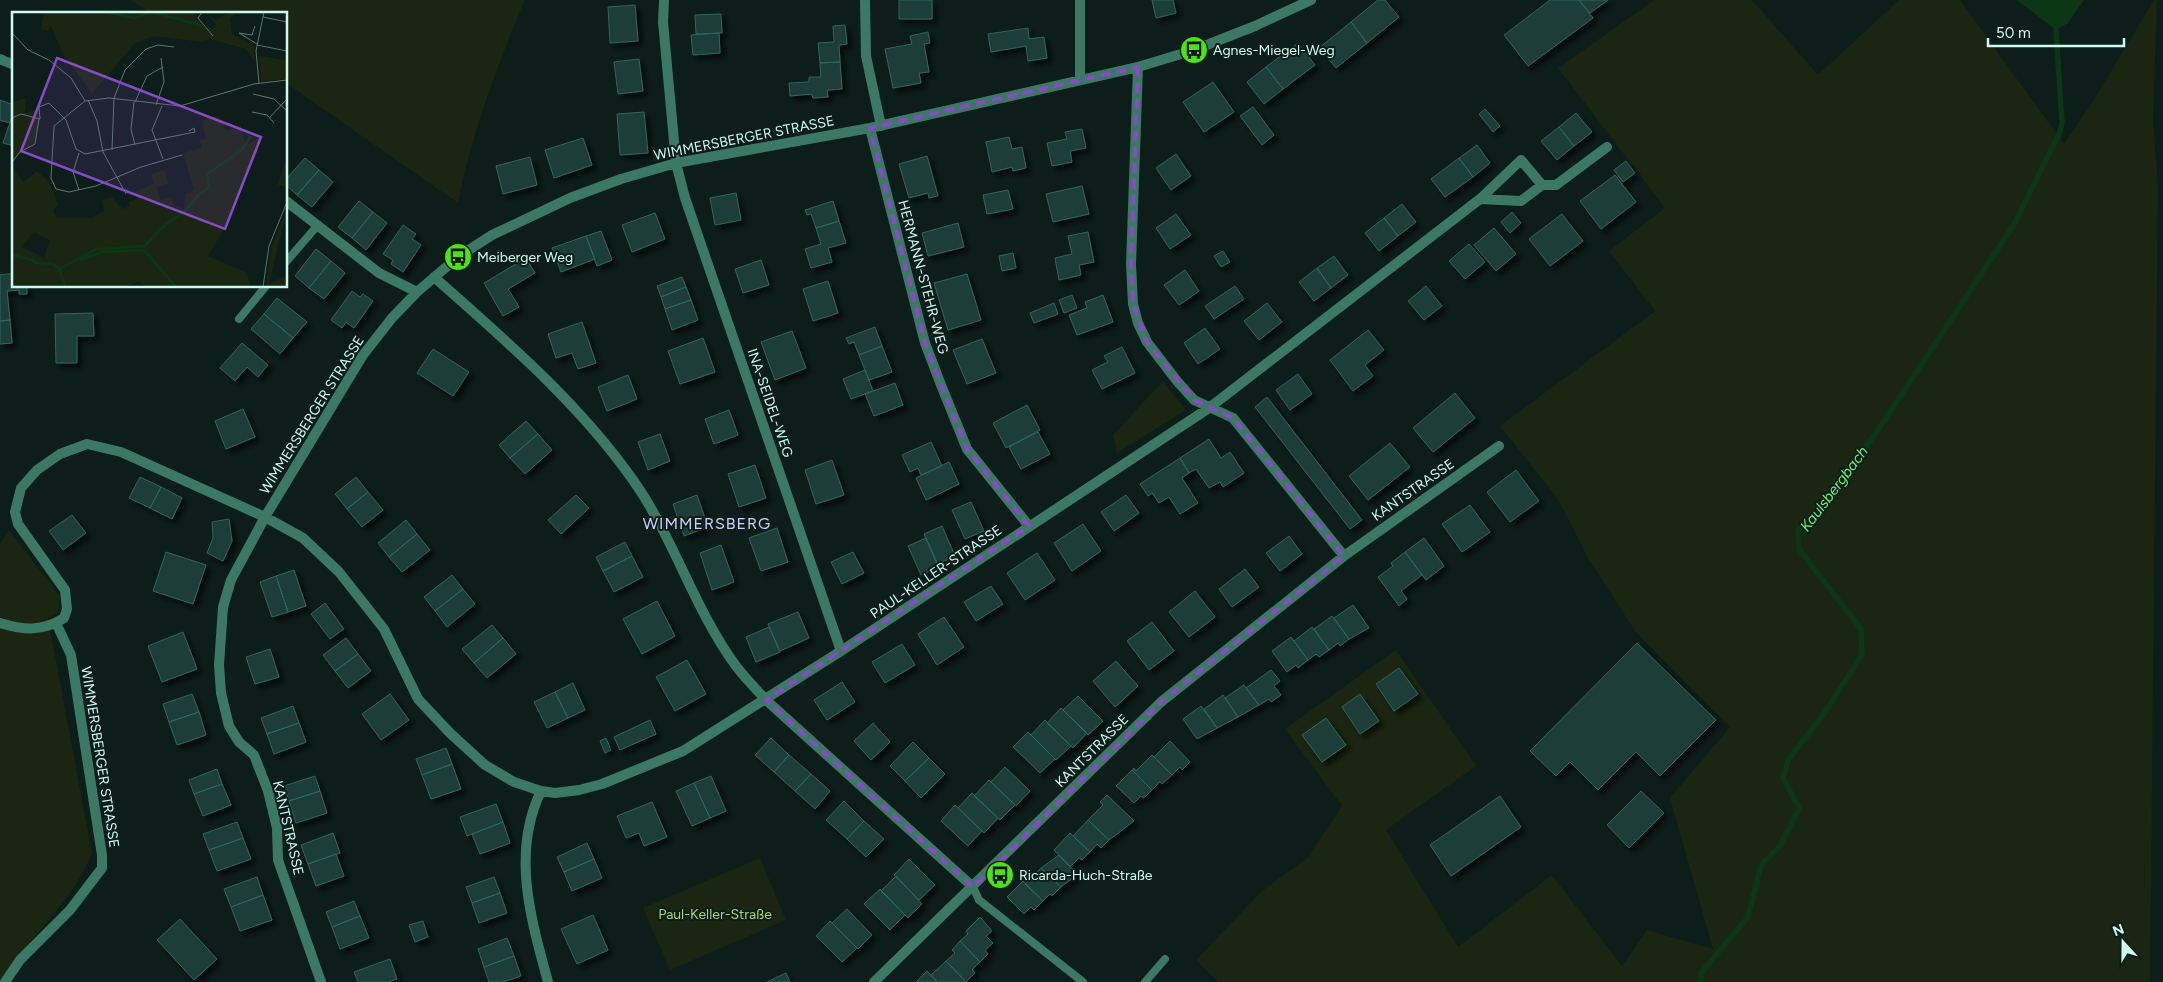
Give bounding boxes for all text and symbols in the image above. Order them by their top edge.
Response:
inset map [12,12,288,288]
scale bar [1988,15,2124,47]
text: 50 m [1996,24,2031,42]
bus stop icon: Agnes-Miegel-Weg [1179,35,1209,65]
place label: Agnes-Miegel-Weg [1213,42,1335,59]
street label: WIMMERSBERGER STRASSE [652,112,836,164]
street label: HERMANN-STEHR-WEG [894,198,952,356]
bus stop icon: Meiberger Weg [443,242,473,272]
place label: Meiberger Weg [477,249,573,266]
street label: WIMMERSBERGER STRASSE [256,333,368,497]
street label: INA-SEIDEL-WEG [743,346,797,460]
water label: Kaulsbergbach [1796,443,1872,535]
street label: KANTSTRASSE [1369,455,1457,525]
district label: WIMMERSBERG [643,514,771,533]
street label: PAUL-KELLER-STRASSE [867,522,1005,622]
street label: WIMMERSBERGER STRASSE [77,665,123,849]
street label: KANTSTRASSE [1052,711,1132,791]
street label: KANTSTRASSE [269,779,307,877]
bus stop icon: Ricarda-Huch-Straße [985,860,1015,890]
place label: Ricarda-Huch-Straße [1019,867,1153,884]
park label: Paul-Keller-Straße [658,906,772,923]
north arrow [2098,917,2148,967]
text: N [2110,920,2127,940]

